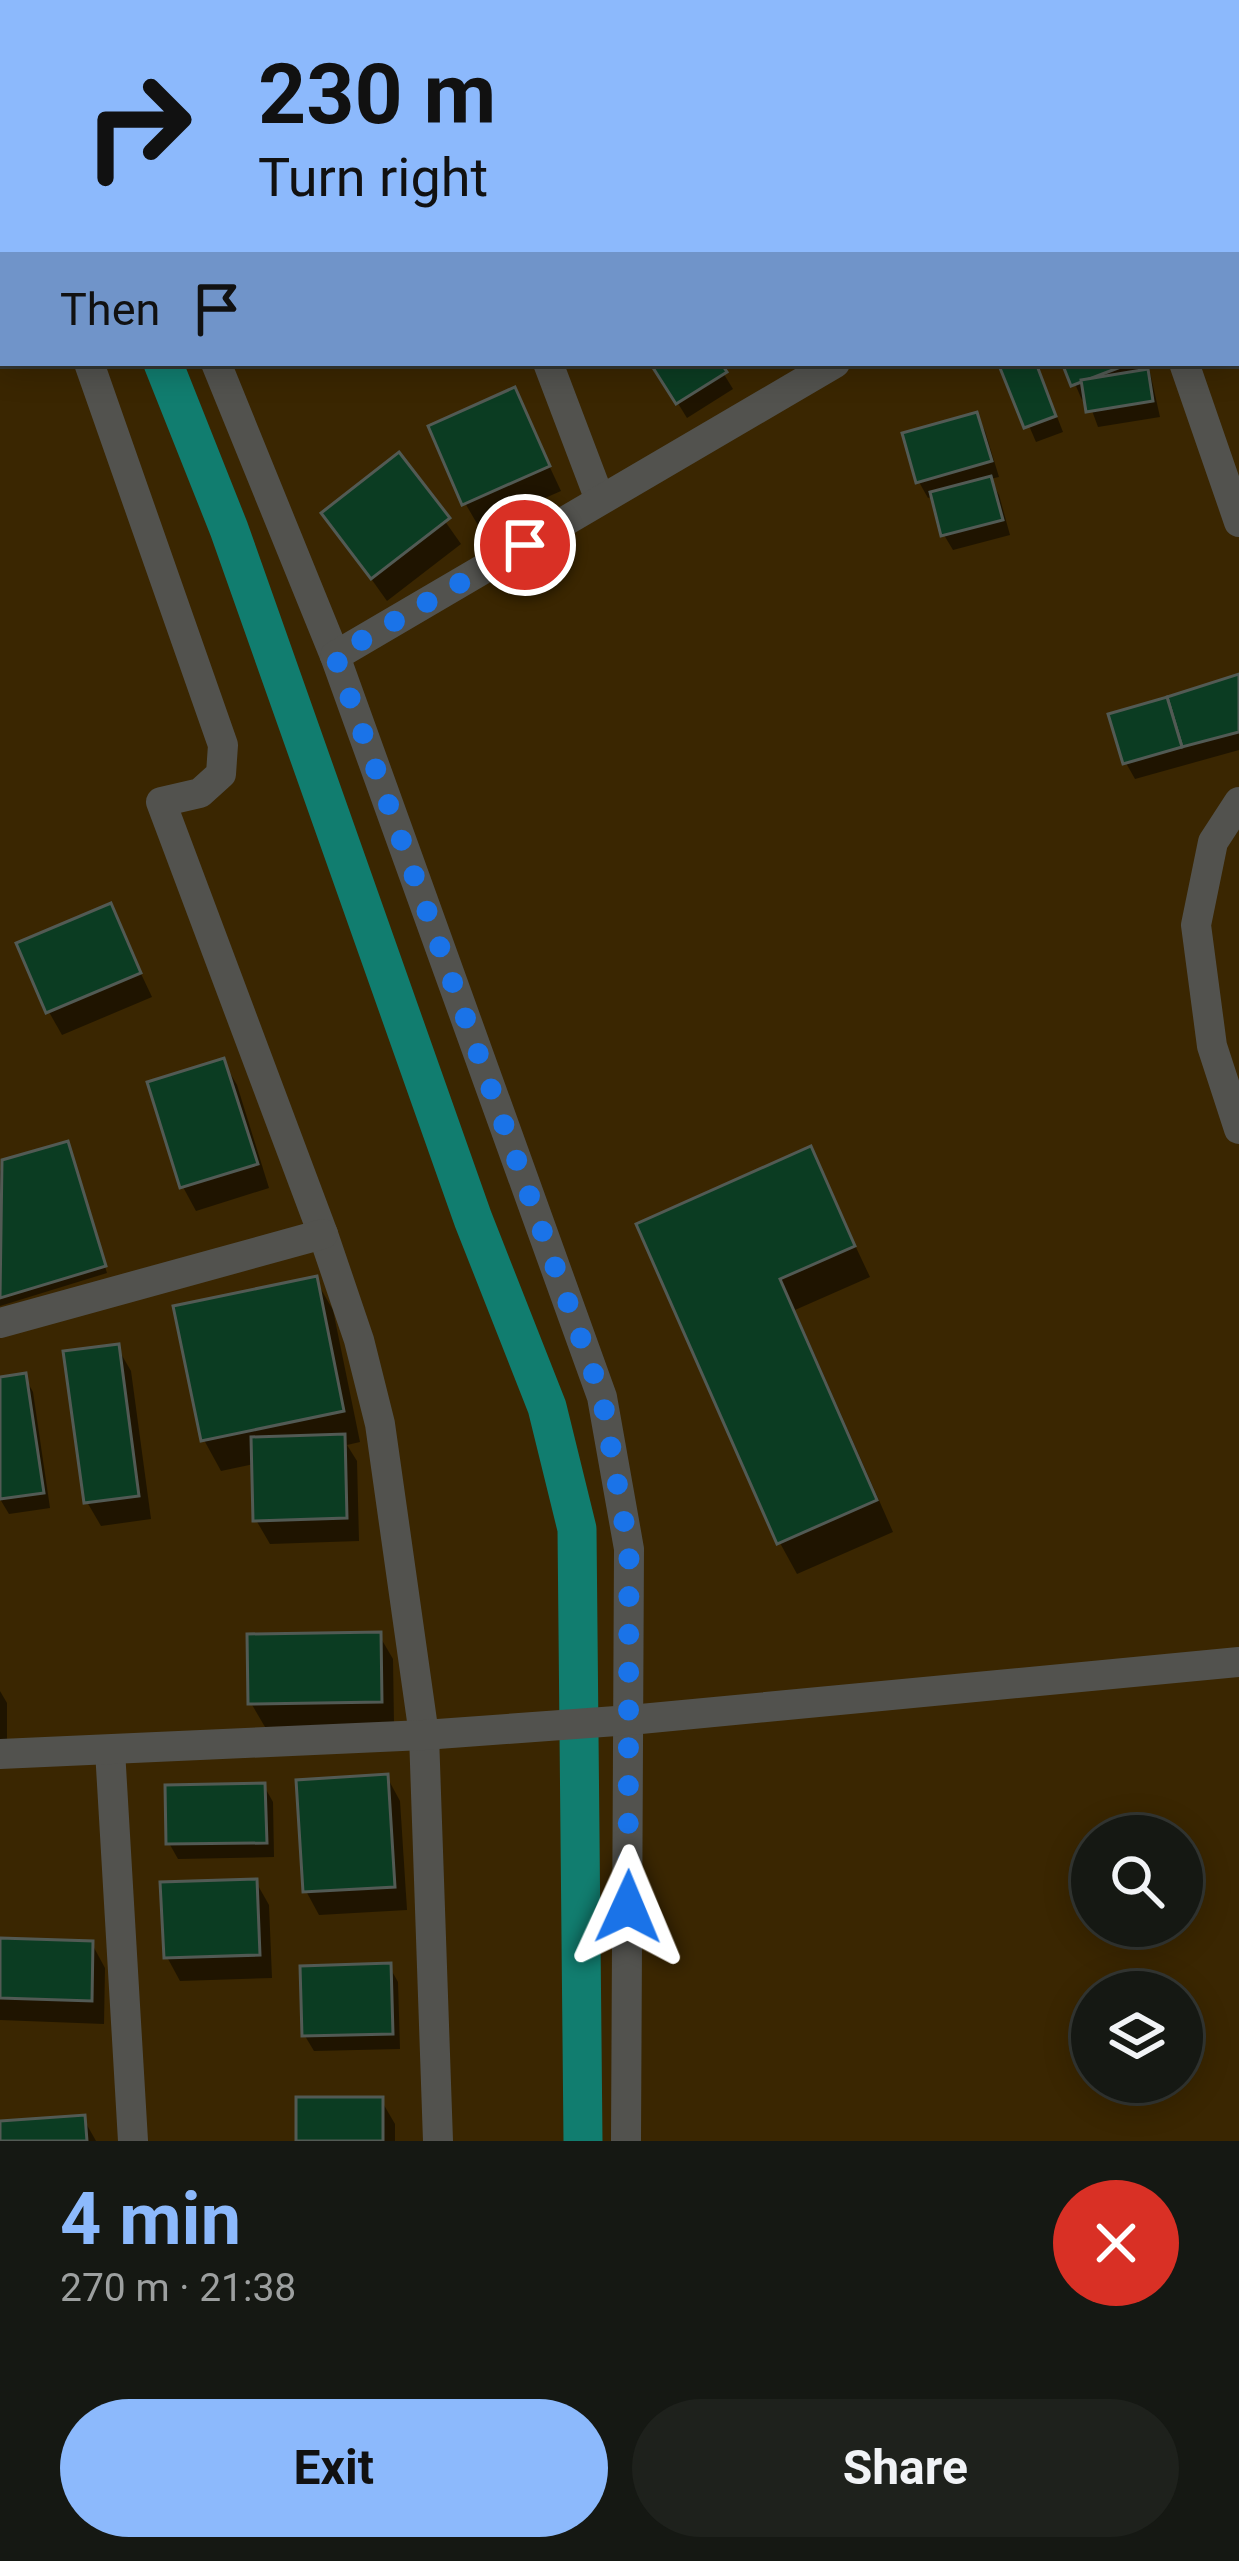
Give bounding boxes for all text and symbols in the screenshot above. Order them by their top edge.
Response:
text: 230 m [258,45,496,144]
icon: right [60,48,216,204]
text: Turn right [258,146,488,209]
icon: arrive [184,276,250,342]
text: Then [60,283,160,336]
pin [474,494,576,596]
icon: arrive [492,512,558,578]
map controls [1071,1815,1203,2103]
button: search [1071,1815,1203,1947]
position arrow [565,1844,691,1970]
button: layers [1071,1971,1203,2103]
text: 4 min [60,2177,241,2262]
button: close [1053,2180,1179,2306]
text: 270 m · 21:38 [60,2265,296,2311]
button: Exit [60,2399,608,2537]
button: Share [632,2399,1179,2537]

